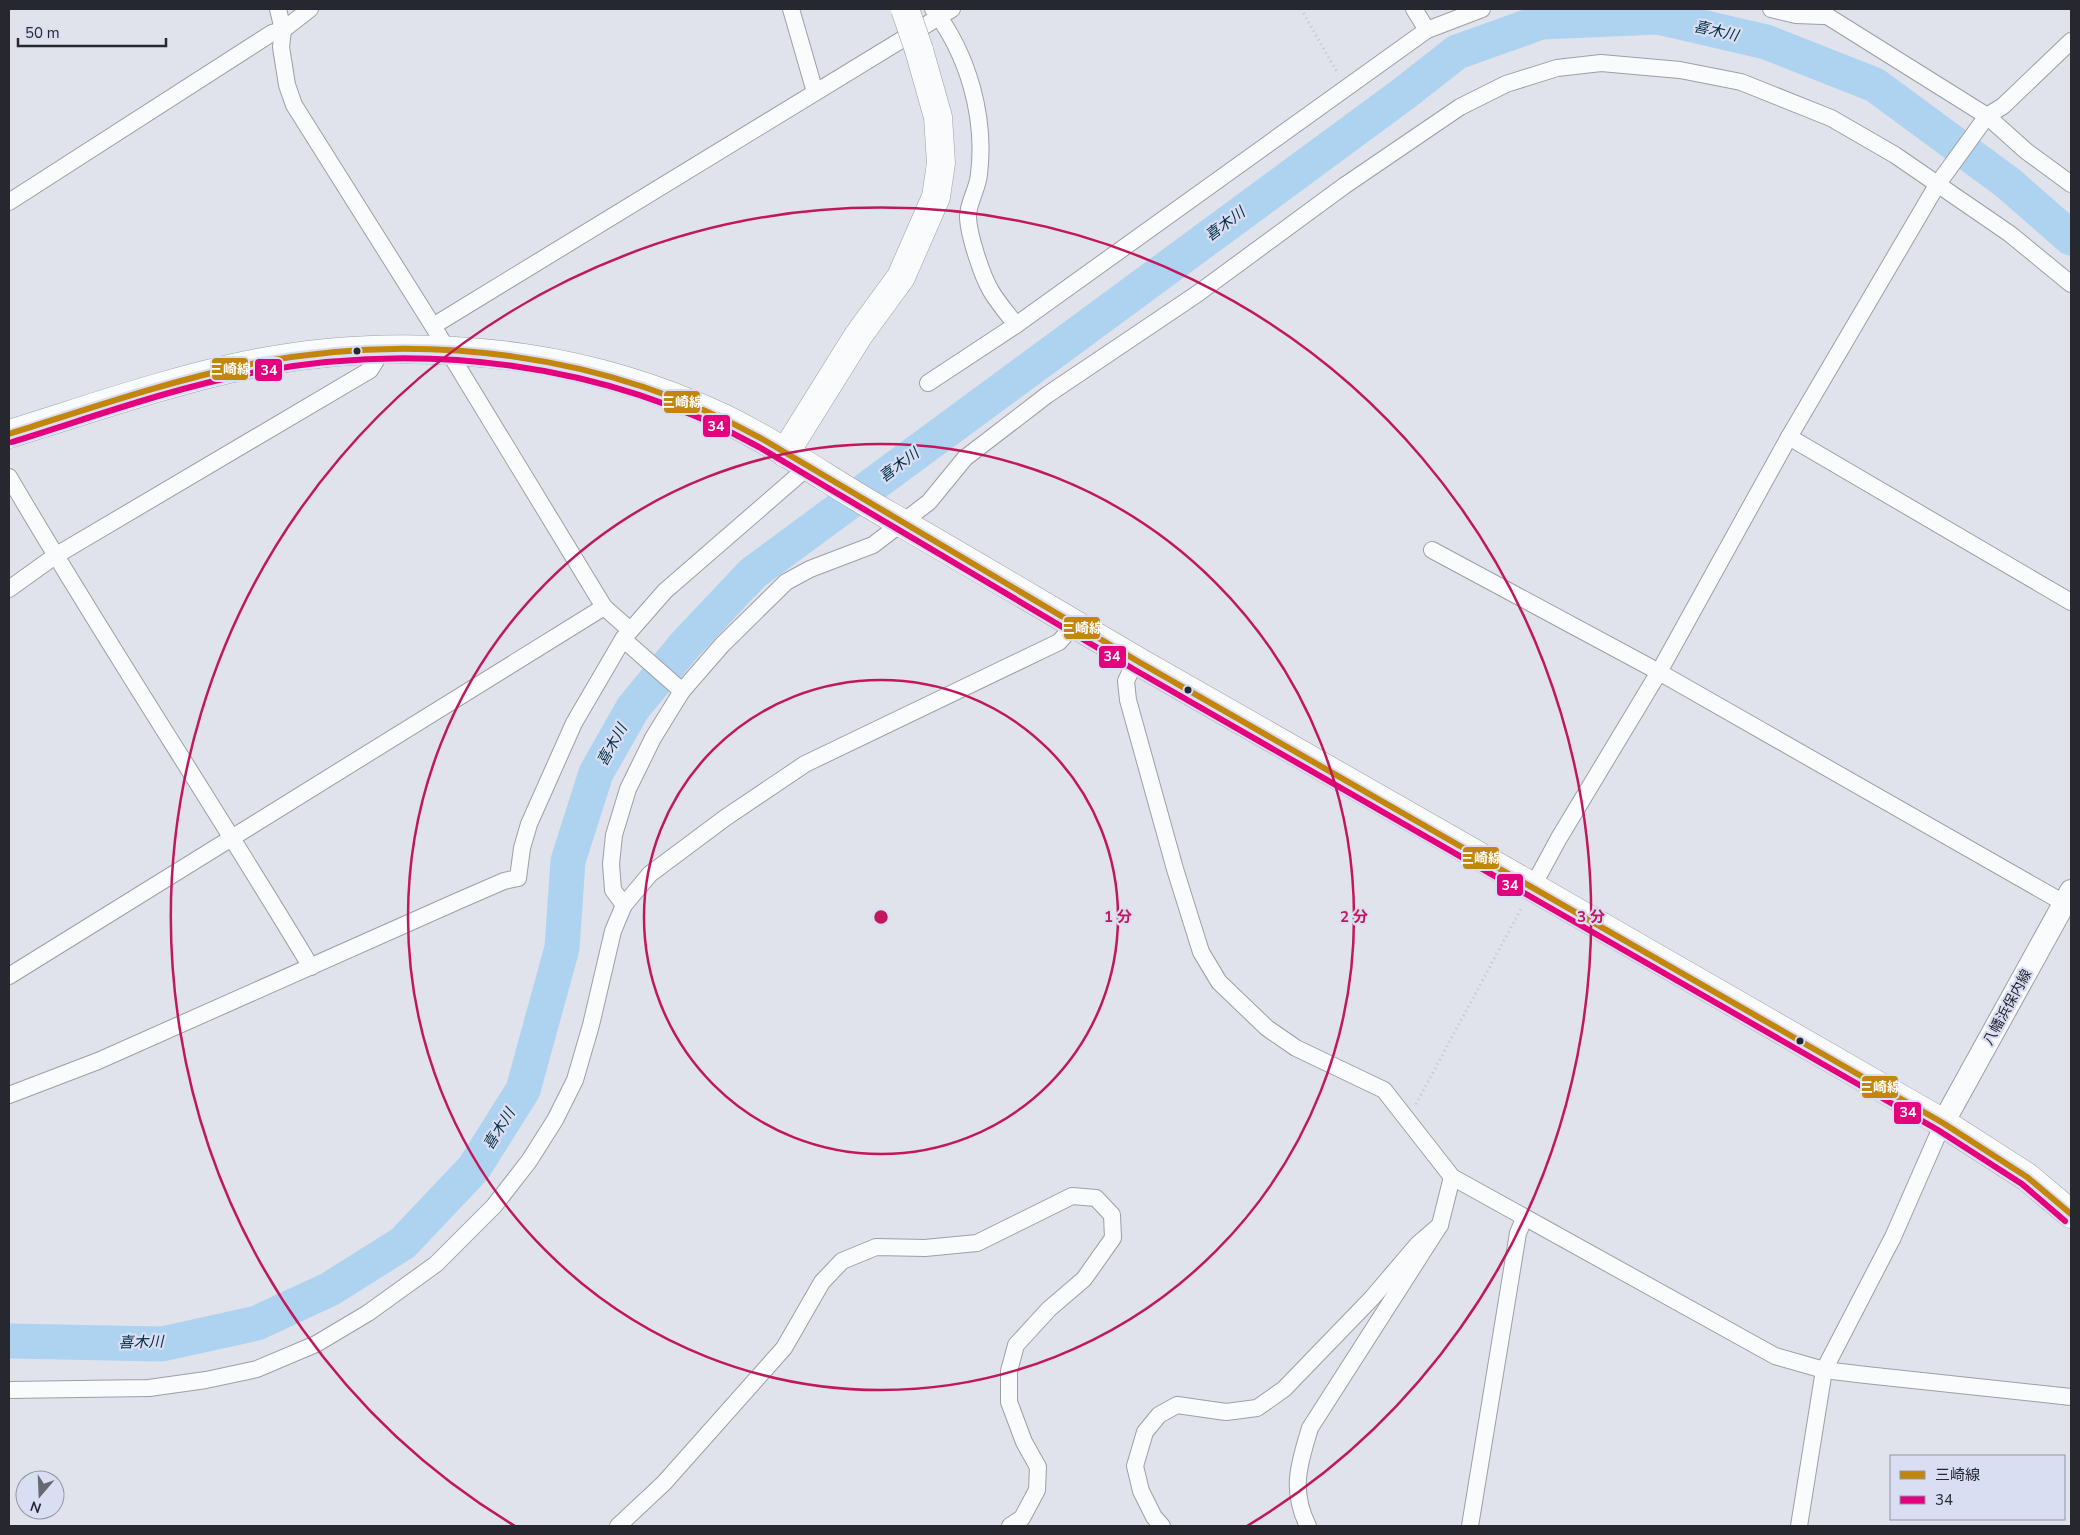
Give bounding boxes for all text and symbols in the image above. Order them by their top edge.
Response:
scale bar [18,15,165,47]
water label: 喜木川 [1692,16,1742,46]
text: 50 m [25,23,60,43]
water label: 喜木川 [1201,201,1251,246]
unlabelled marker [352,346,362,356]
line badge: 三崎線 [211,357,249,381]
line badge: 34 [254,358,283,382]
text: 三崎線 [209,360,251,379]
text: 34 [261,361,278,380]
line badge: 三崎線 [663,390,701,414]
text: 三崎線 [661,393,703,412]
line badge: 34 [702,414,731,438]
text: 34 [708,417,725,436]
water label: 喜木川 [875,442,925,487]
line badge: 三崎線 [1063,616,1101,640]
text: 三崎線 [1061,619,1103,638]
line badge: 34 [1098,645,1127,669]
text: 34 [1104,647,1121,666]
unlabelled marker [1183,685,1193,695]
water label: 喜木川 [592,719,633,770]
line badge: 三崎線 [1462,846,1500,870]
text: 三崎線 [1460,849,1502,868]
line badge: 34 [1496,873,1524,897]
text: 34 [1502,876,1519,895]
text: 1 分 [1104,907,1132,927]
text: 2 分 [1340,907,1368,927]
text: 3 分 [1577,907,1605,927]
centre of rings [872,908,890,926]
street label: 八幡浜保内線 [1979,966,2036,1049]
unlabelled marker [1795,1036,1805,1046]
line badge: 三崎線 [1861,1075,1899,1099]
text: 三崎線 [1859,1078,1901,1097]
line badge: 34 [1893,1101,1922,1125]
water label: 喜木川 [479,1103,520,1153]
text: 34 [1900,1103,1917,1122]
water label: 喜木川 [118,1332,166,1352]
legend [1890,1455,2065,1520]
text: 三崎線 [1935,1465,1980,1485]
north arrow [15,1470,65,1520]
text: 34 [1935,1490,1953,1510]
text: N [28,1496,44,1518]

